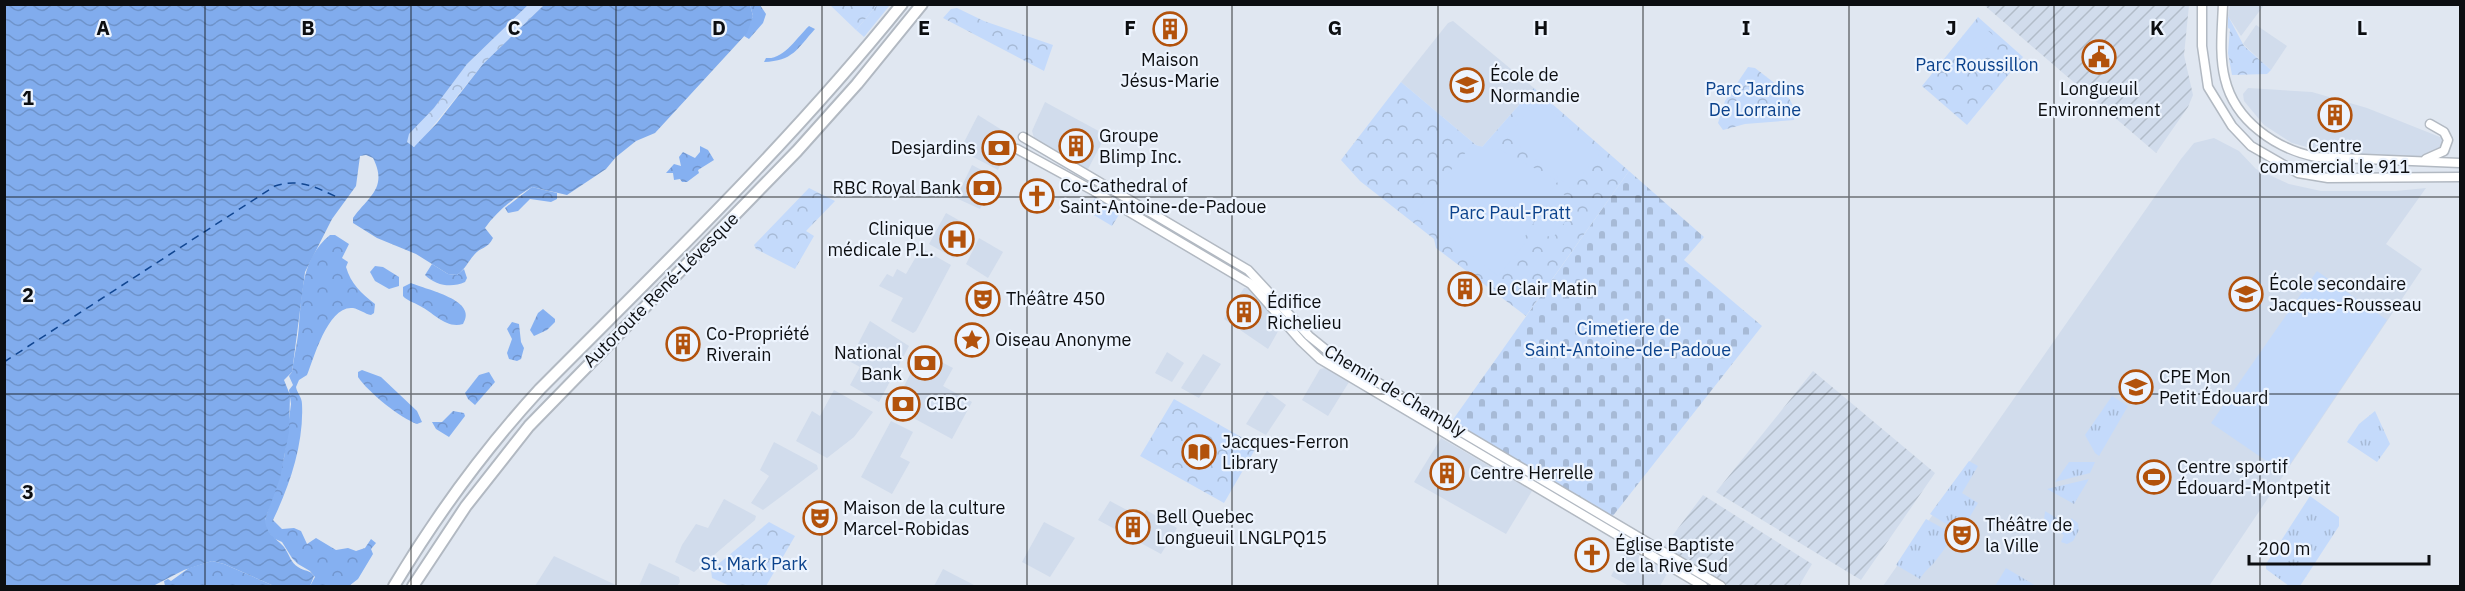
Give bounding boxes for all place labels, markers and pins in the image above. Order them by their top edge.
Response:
building icon: Maison Jésus-Marie [1152,11,1188,47]
public building icon: Longueuil Environnement [2081,39,2117,75]
place label: Maison Jésus-Marie [1120,48,1220,92]
place label: École de Normandie [1490,63,1580,107]
school or university icon: École de Normandie [1449,67,1485,103]
place label: Longueuil Environnement [2038,77,2161,121]
building icon: Centre commercial le 911 [2317,97,2353,133]
place label: Groupe Blimp Inc. [1099,124,1182,168]
building icon: Groupe Blimp Inc. [1058,128,1094,164]
bank icon: Desjardins [981,130,1017,166]
place label: Centre commercial le 911 [2260,134,2410,178]
place label: Desjardins [891,136,976,159]
bank icon: RBC Royal Bank [966,170,1002,206]
place label: Co-Cathedral of Saint-Antoine-de-Padoue [1060,174,1267,218]
place label: RBC Royal Bank [832,176,961,199]
church icon: Co-Cathedral of Saint-Antoine-de-Padoue [1019,178,1055,214]
place label: Clinique médicale P.L. [827,217,934,261]
hospital icon: Clinique médicale P.L. [939,221,975,257]
building icon: Le Clair Matin [1447,271,1483,307]
place label: École secondaire Jacques-Rousseau [2269,272,2422,316]
school or university icon: École secondaire Jacques-Rousseau [2228,276,2264,312]
place label: Le Clair Matin [1488,277,1597,300]
theatre icon: Théâtre 450 [965,281,1001,317]
place label: Théâtre 450 [1006,287,1105,310]
place label: Édifice Richelieu [1267,290,1342,334]
building icon: Édifice Richelieu [1226,294,1262,330]
place label: Co-Propriété Riverain [706,322,810,366]
place icon: Oiseau Anonyme [954,322,990,358]
building icon: Co-Propriété Riverain [665,326,701,362]
place label: Oiseau Anonyme [995,328,1132,351]
place label: National Bank [834,341,903,385]
bank icon: National Bank [907,345,943,381]
place label: CPE Mon Petit Édouard [2159,365,2268,409]
school or university icon: CPE Mon Petit Édouard [2118,369,2154,405]
bank icon: CIBC [885,386,921,422]
place label: CIBC [926,392,967,415]
place label: Jacques-Ferron Library [1222,430,1349,474]
library icon: Jacques-Ferron Library [1181,434,1217,470]
building icon: Centre Herrelle [1429,455,1465,491]
place label: Centre sportif Édouard-Montpetit [2177,455,2331,499]
sports icon: Centre sportif Édouard-Montpetit [2136,459,2172,495]
place label: Centre Herrelle [1470,461,1594,484]
place label: Maison de la culture Marcel-Robidas [843,496,1006,540]
theatre icon: Maison de la culture Marcel-Robidas [802,500,838,536]
place label: Bell Quebec Longueuil LNGLPQ15 [1156,505,1327,549]
building icon: Bell Quebec Longueuil LNGLPQ15 [1115,509,1151,545]
place label: Théâtre de la Ville [1985,513,2072,557]
theatre icon: Théâtre de la Ville [1944,517,1980,553]
place label: Église Baptiste de la Rive Sud [1615,533,1735,577]
church icon: Église Baptiste de la Rive Sud [1574,537,1610,573]

